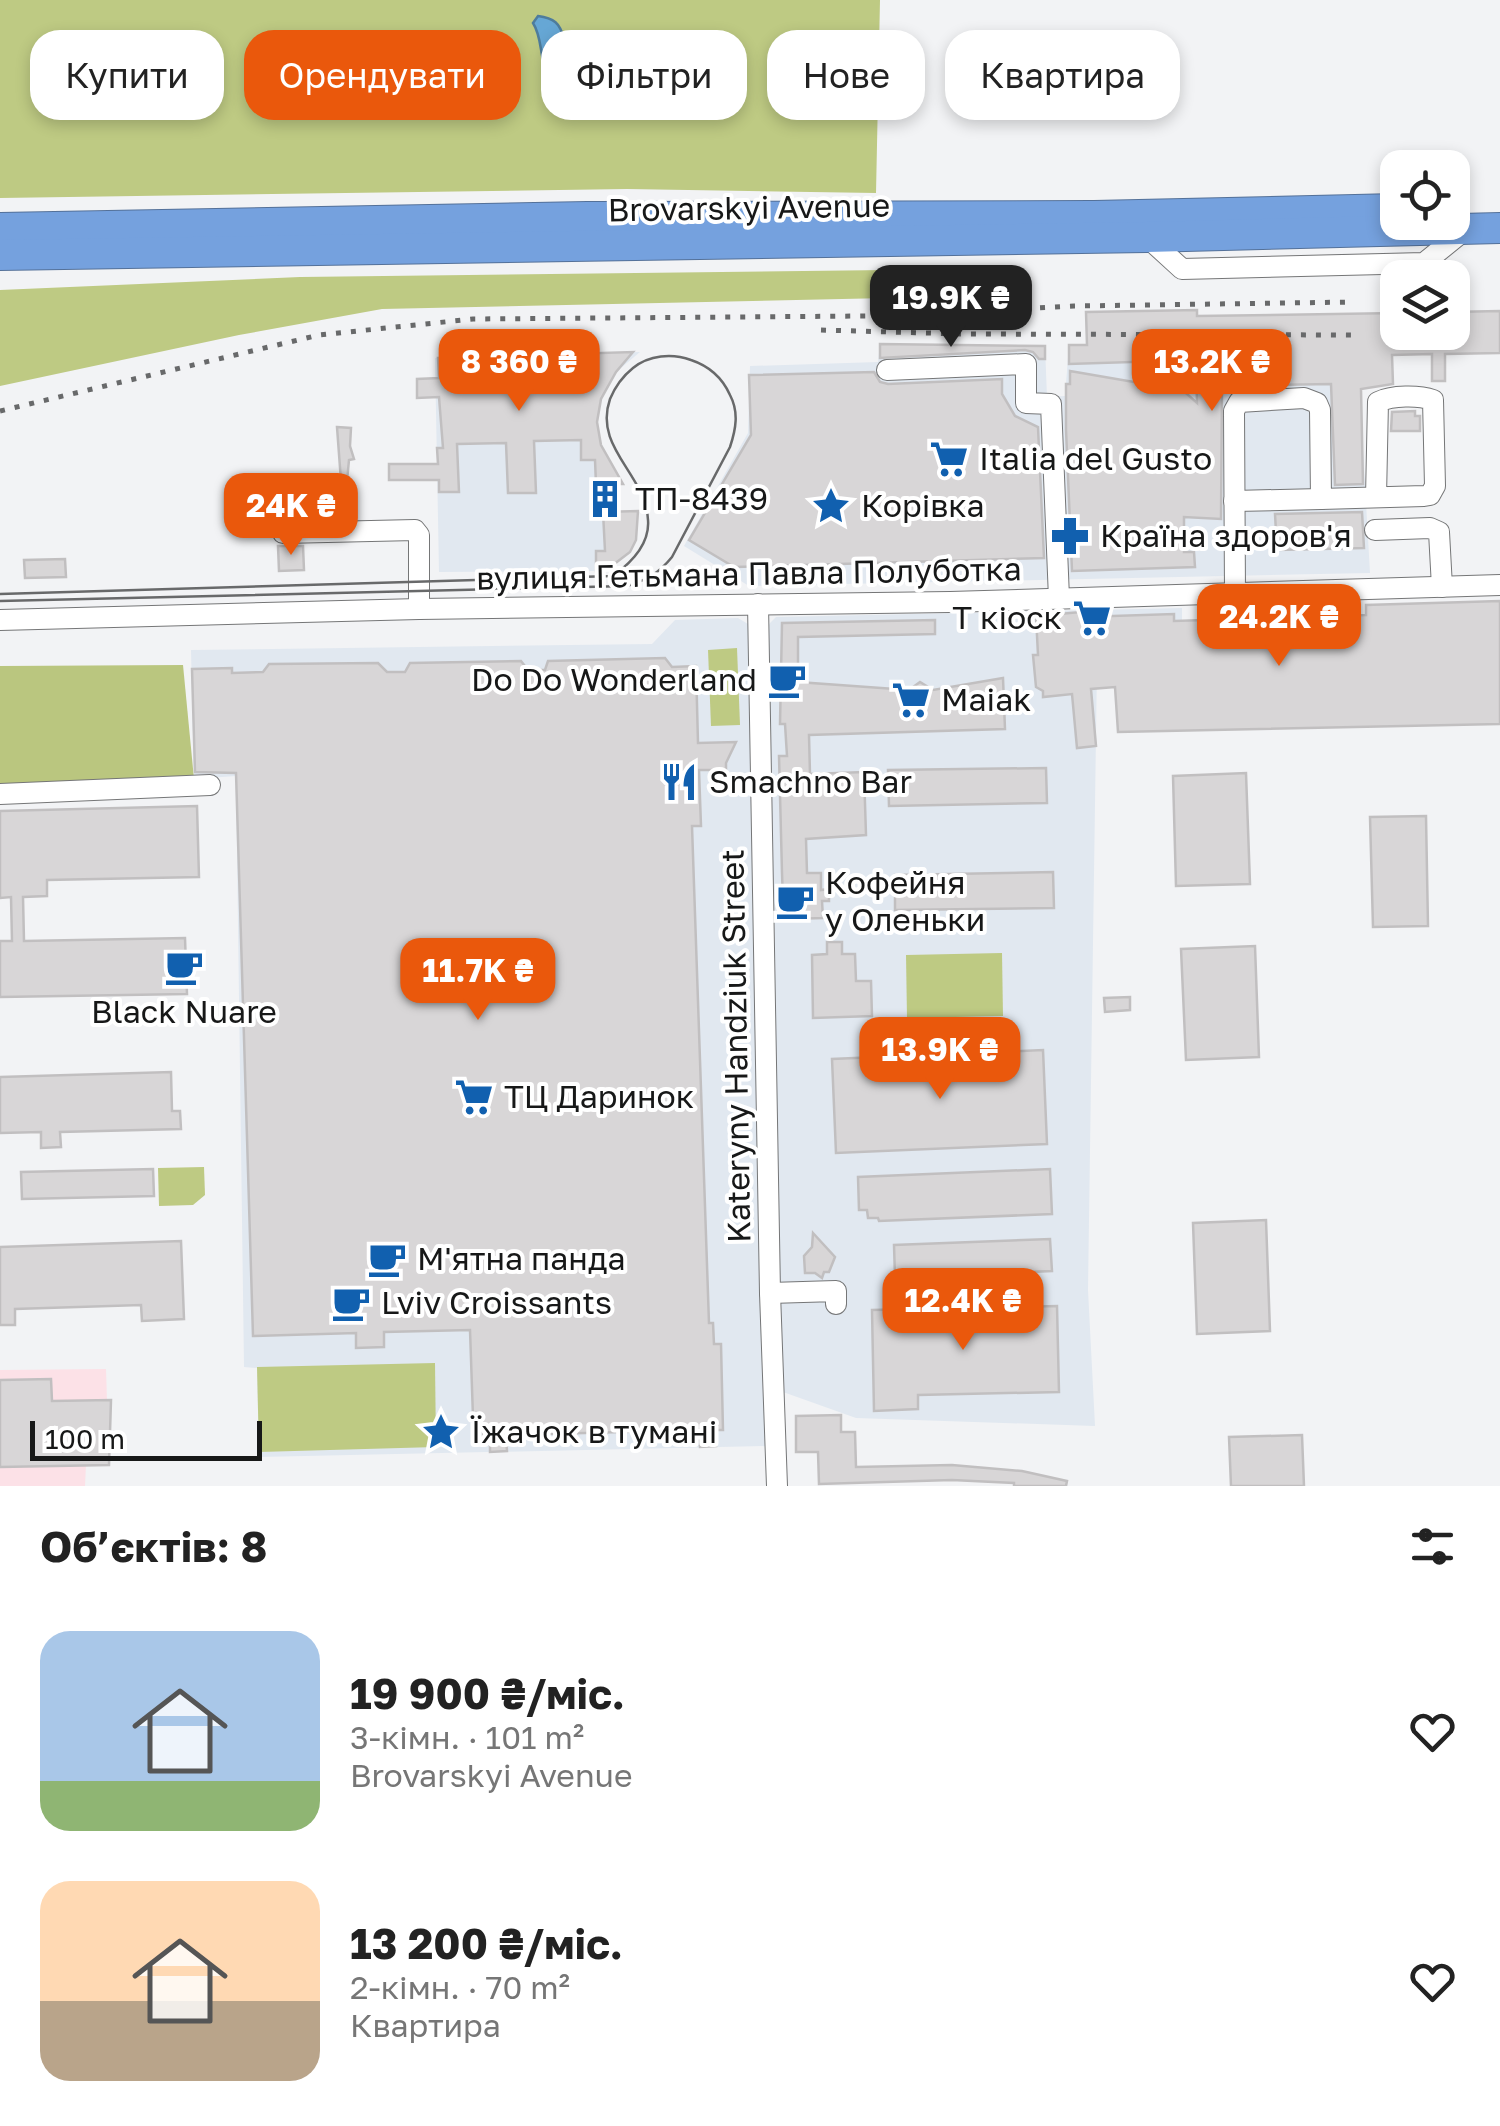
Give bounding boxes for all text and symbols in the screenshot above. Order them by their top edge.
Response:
chip: Купити [30,30,224,120]
chip: Орендувати [244,30,521,120]
chip: Фільтри [541,30,747,120]
chip: Нове [767,30,925,120]
chip: Квартира [945,30,1180,120]
map controls [1380,150,1470,350]
button: locate [1380,150,1470,240]
street label: Brovarskyi Avenue [607,186,891,228]
button: layers [1380,260,1470,350]
pin: 19.9K ₴ [859,265,1043,350]
text: 19.9K ₴ [892,278,1010,316]
pin: 8 360 ₴ [427,329,611,414]
pin: 13.2K ₴ [1120,329,1304,414]
text: 8 360 ₴ [461,342,577,380]
text: 13.2K ₴ [1154,342,1270,380]
supermarket icon: Italia del Gusto [928,438,970,480]
place label: Italia del Gusto [979,439,1212,477]
pin: 24K ₴ [221,473,361,558]
building icon: ТП-8439 [584,478,626,520]
place label: ТП-8439 [635,479,768,517]
place icon: Корівка [810,485,852,527]
text: 24K ₴ [246,486,336,524]
place label: Корівка [861,486,984,524]
pharmacy icon: Країна здоров'я [1049,515,1091,557]
place label: Країна здоров'я [1100,516,1352,554]
street label: вулиця Гетьмана Павла Полуботка [476,549,1022,597]
pin: 24.2K ₴ [1187,584,1371,669]
supermarket icon: Т кіоск [1071,597,1113,639]
text: 24.2K ₴ [1219,597,1339,635]
place label: Т кіоск [952,598,1062,636]
cafe icon: Do Do Wonderland [766,659,808,701]
place label: Do Do Wonderland [471,660,757,698]
supermarket icon: Maiak [890,679,932,721]
place label: Maiak [941,680,1031,718]
restaurant icon: Smachno Bar [658,761,700,803]
place label: Smachno Bar [709,762,912,800]
street label: Kateryny Handziuk Street [713,849,757,1243]
place label: Кофейня у Оленьки [825,863,985,938]
cafe icon: Кофейня у Оленьки [774,880,816,922]
pin: 11.7K ₴ [386,938,570,1023]
cafe icon: Black Nuare [163,946,205,988]
text: 11.7K ₴ [422,951,534,989]
place label: Black Nuare [91,992,277,1030]
pin: 13.9K ₴ [848,1017,1032,1102]
text: 13.9K ₴ [881,1030,999,1068]
supermarket icon: ТЦ Даринок [453,1076,495,1118]
place label: ТЦ Даринок [504,1077,694,1115]
cafe icon: М'ятна панда [366,1238,408,1280]
place label: М'ятна панда [417,1239,626,1277]
pin: 12.4K ₴ [871,1268,1055,1353]
text: 12.4K ₴ [905,1281,1021,1319]
cafe icon: Lviv Croissants [330,1282,372,1324]
place label: Lviv Croissants [381,1283,612,1321]
place icon: Їжачок в тумані [420,1411,462,1453]
place label: Їжачок в тумані [470,1412,717,1450]
scale bar [30,1416,262,1460]
text: 100 m [45,1422,125,1455]
icon: filters [1405,1519,1460,1574]
text: Об’єктів: 8 [40,1521,267,1571]
text: 19 900 ₴/міс. [350,1668,625,1718]
icon: home [120,1671,240,1791]
icon: heart [1405,1704,1460,1759]
text: 3-кімн. · 101 m² [350,1718,584,1756]
text: Brovarskyi Avenue [350,1756,633,1794]
text: 13 200 ₴/міс. [350,1918,623,1968]
icon: home [120,1921,240,2041]
icon: heart [1405,1954,1460,2009]
text: 2-кімн. · 70 m² [350,1968,570,2006]
text: Квартира [350,2006,501,2044]

